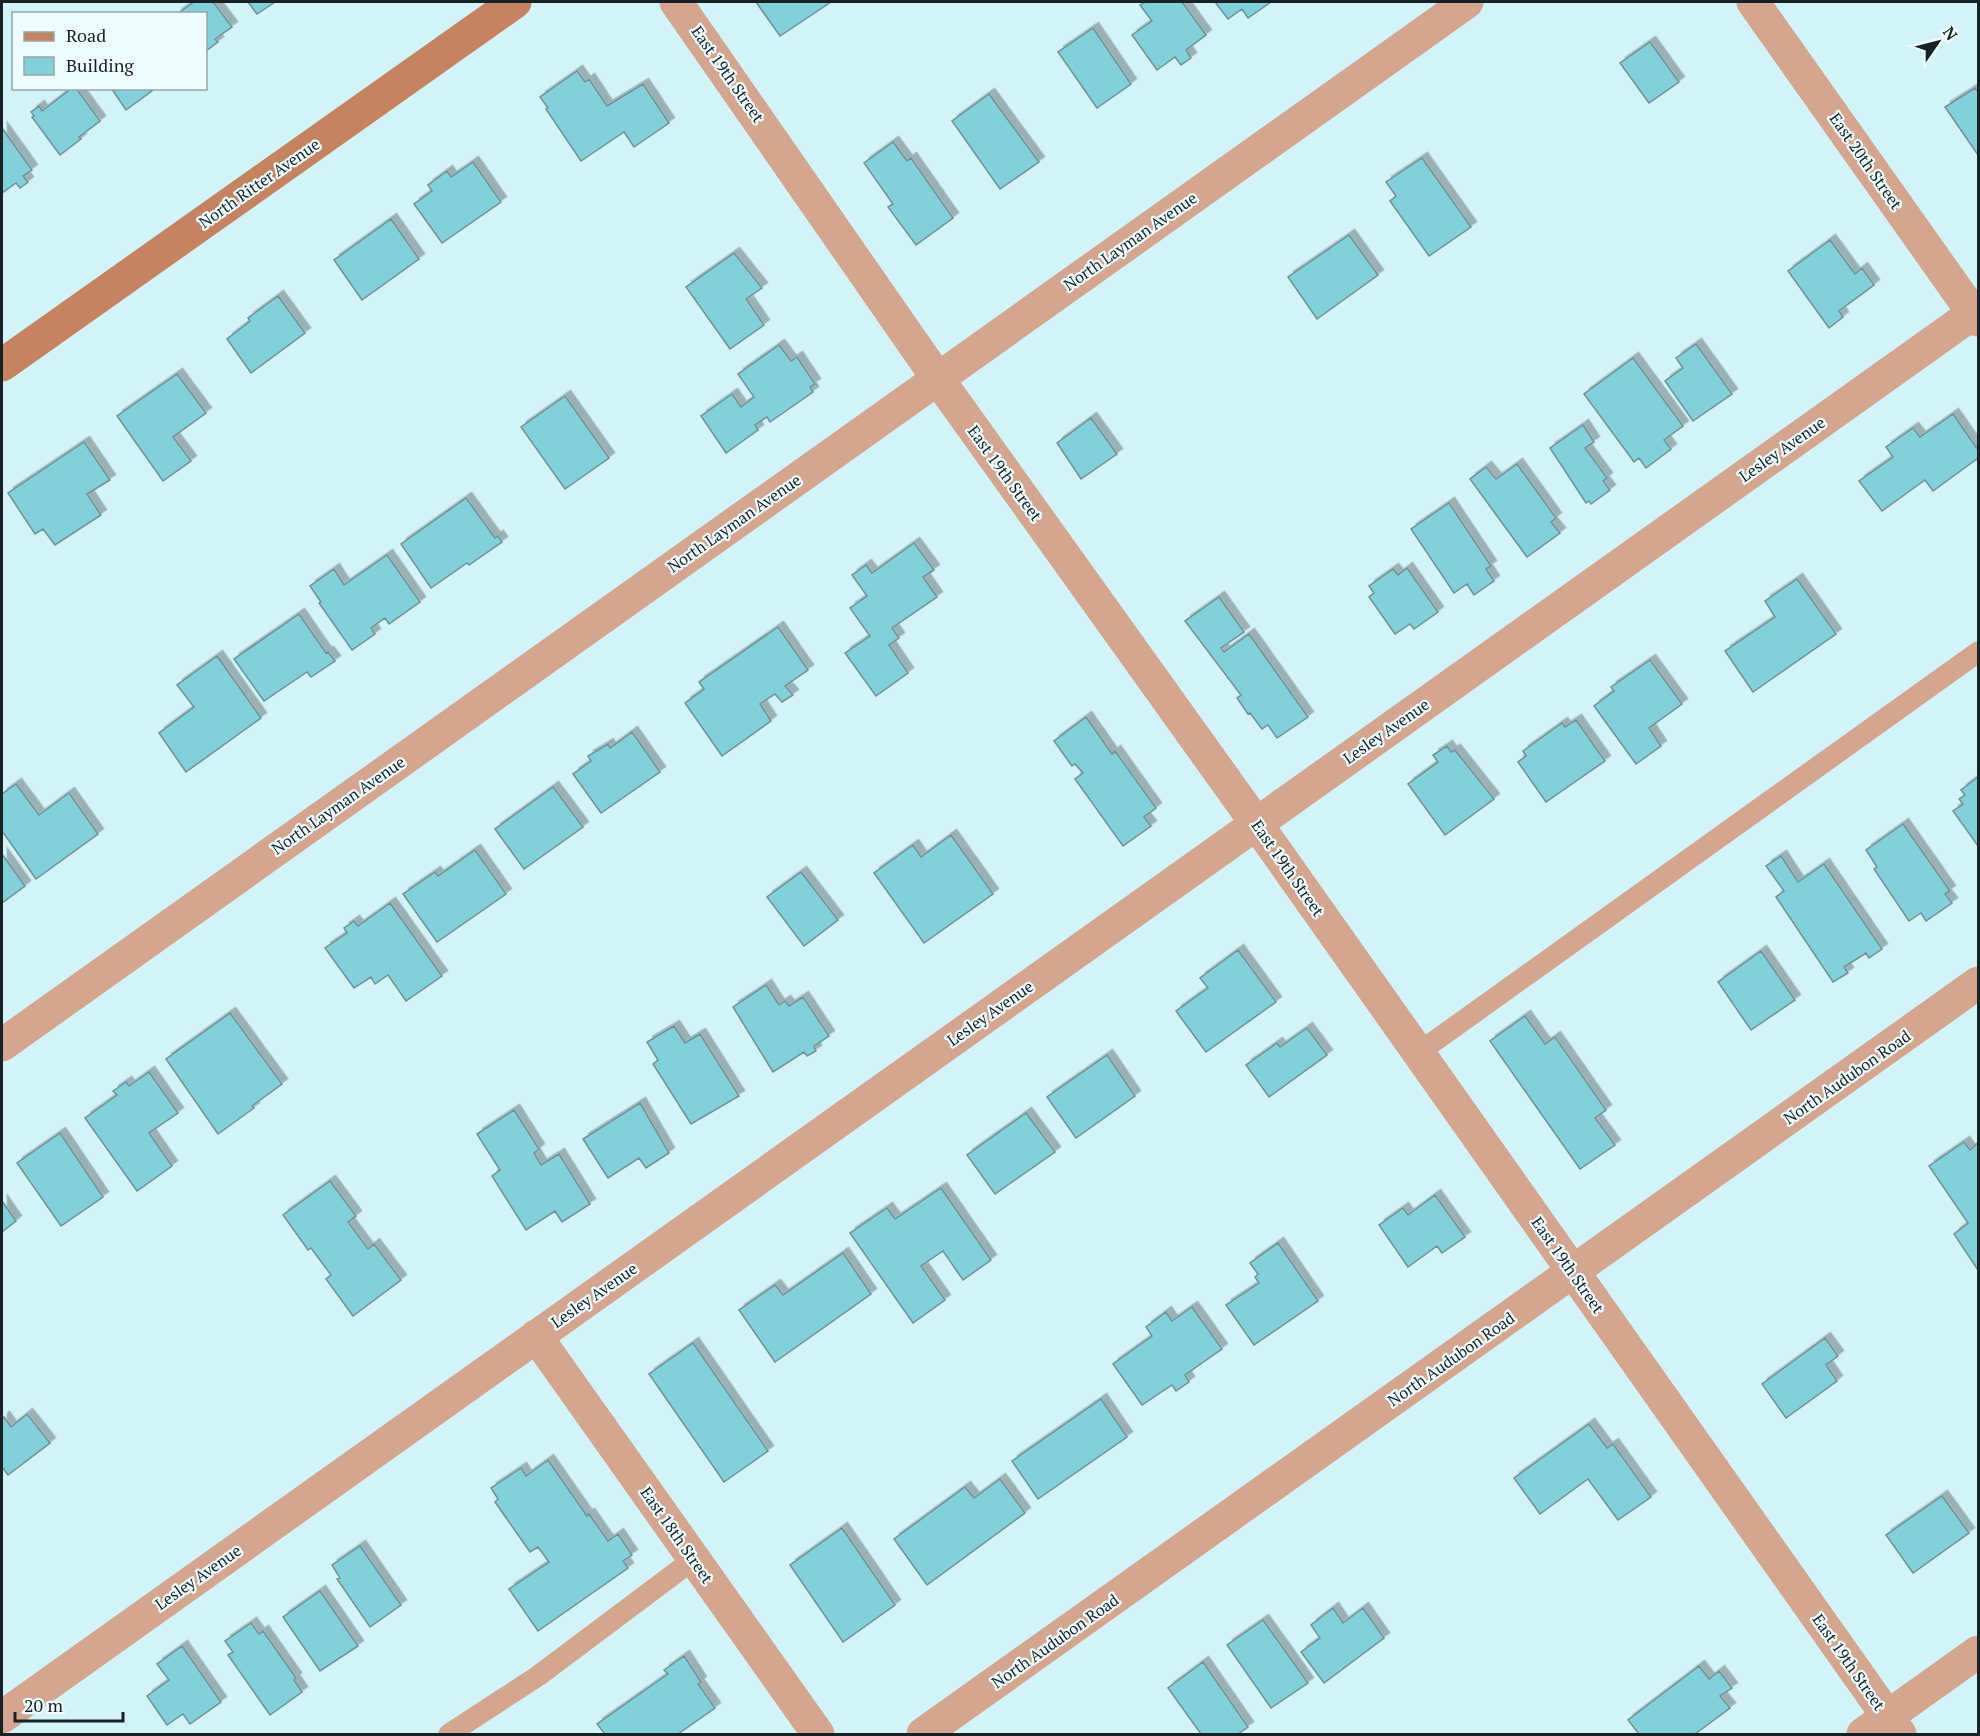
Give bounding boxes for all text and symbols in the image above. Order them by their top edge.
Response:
legend [12,12,207,90]
north arrow [1908,12,1968,72]
street label: East 19th Street [687,21,769,127]
text: N [1938,22,1963,45]
text: Road [66,23,106,47]
text: Building [66,53,134,77]
street label: East 20th Street [1825,108,1907,214]
street label: North Ritter Avenue [194,133,324,233]
street label: North Layman Avenue [1059,187,1201,295]
street label: Lesley Avenue [1735,411,1829,487]
street label: East 19th Street [963,421,1047,525]
street label: North Layman Avenue [663,469,805,577]
street label: Lesley Avenue [1339,693,1433,769]
street label: North Layman Avenue [267,751,409,859]
street label: East 19th Street [1247,815,1329,921]
street label: Lesley Avenue [943,975,1037,1051]
street label: North Audubon Road [1779,1025,1915,1129]
street label: East 19th Street [1527,1212,1609,1318]
street label: Lesley Avenue [547,1257,641,1333]
street label: North Audubon Road [1383,1307,1519,1411]
street label: East 18th Street [636,1482,718,1588]
street label: Lesley Avenue [151,1539,245,1615]
street label: North Audubon Road [987,1589,1123,1693]
street label: East 19th Street [1808,1609,1890,1715]
scale bar [15,1685,123,1723]
text: 20 m [24,1693,64,1717]

